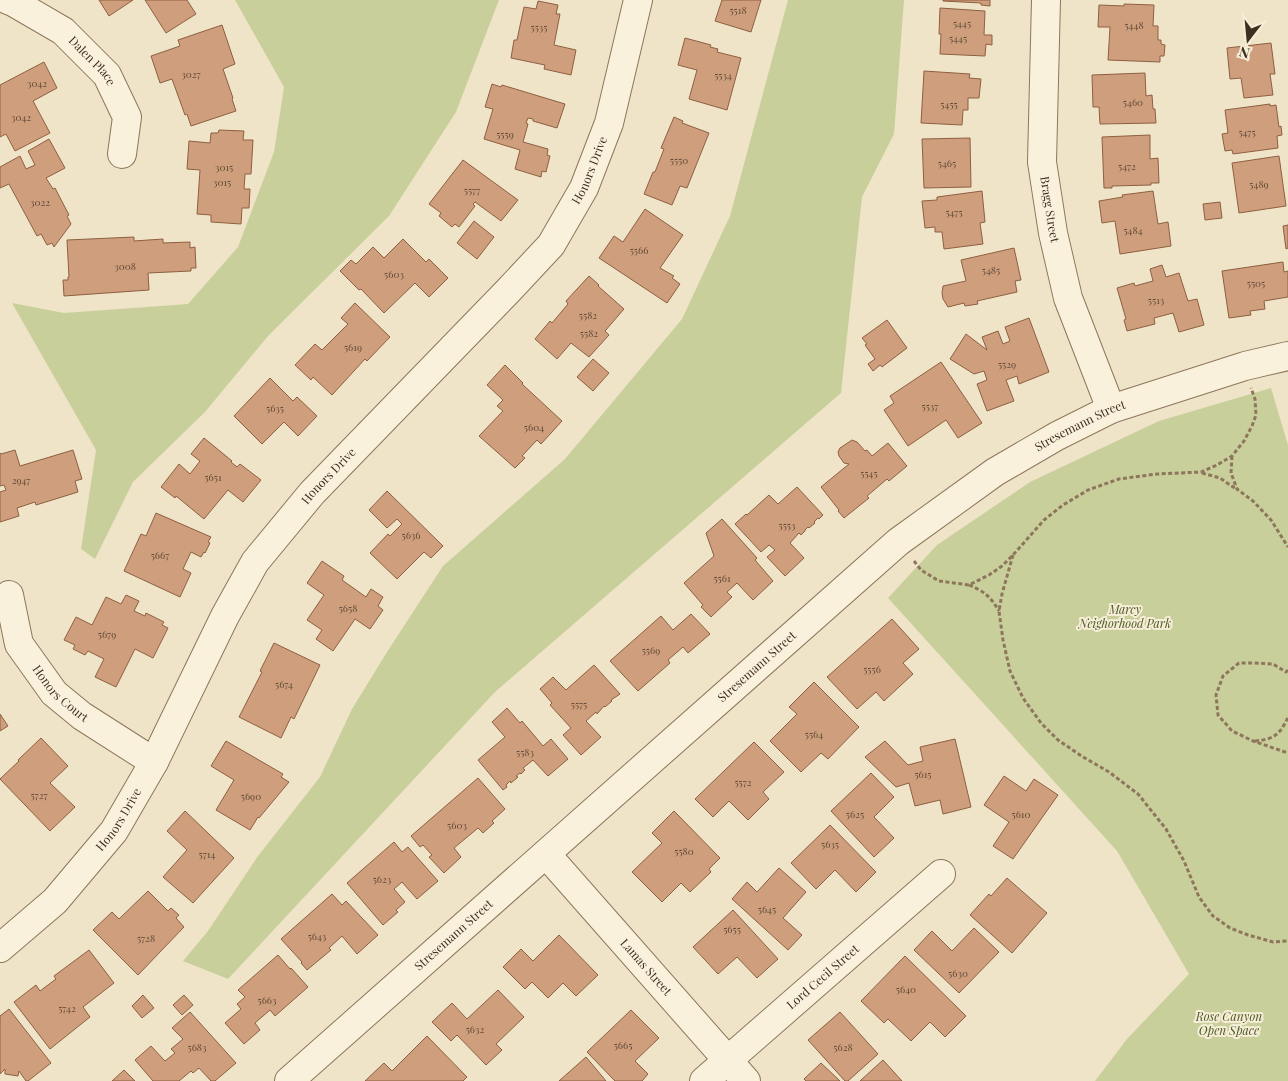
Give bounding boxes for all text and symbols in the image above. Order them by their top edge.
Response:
house number: 5518 [729,3,747,17]
north arrow [1223,15,1273,65]
house number: 5445 [953,16,971,30]
house number: 5448 [1124,18,1144,32]
house number: 5535 [531,20,547,34]
house number: 5445 [949,31,967,45]
street label: Dalen Place [66,32,120,88]
text: N [1237,42,1252,64]
house number: 3027 [181,67,201,81]
house number: 5534 [714,68,732,82]
house number: 3042 [27,76,47,90]
house number: 5460 [1123,95,1143,109]
house number: 5455 [940,97,958,111]
house number: 3042 [11,110,31,124]
house number: 5475 [1238,125,1256,139]
house number: 5559 [496,127,514,141]
street label: Honors Drive [567,134,610,207]
house number: 5550 [670,153,688,167]
house number: 5465 [938,156,956,170]
house number: 5472 [1118,159,1136,173]
house number: 3015 [215,160,233,174]
house number: 3015 [213,175,231,189]
street label: Bragg Street [1037,175,1064,245]
house number: 5489 [1249,177,1269,191]
house number: 5577 [464,183,480,197]
house number: 3022 [30,195,50,209]
house number: 5475 [945,205,963,219]
house number: 5484 [1123,223,1143,237]
house number: 5566 [630,243,648,257]
house number: 3008 [114,259,136,273]
house number: 5485 [982,263,1000,277]
house number: 5603 [384,267,404,281]
house number: 5505 [1247,276,1265,290]
house number: 5513 [1148,293,1165,307]
house number: 5582 [579,308,597,322]
house number: 5582 [580,326,598,340]
house number: 5619 [344,340,362,354]
house number: 5529 [998,357,1016,371]
street label: Stresemann Street [1031,396,1128,454]
house number: 5537 [922,399,938,413]
house number: 5635 [266,401,284,415]
house number: 5604 [524,420,544,434]
street label: Honors Drive [297,444,359,507]
house number: 5545 [860,466,878,480]
house number: 5651 [204,470,222,484]
house number: 2947 [12,473,30,487]
house number: 5553 [779,518,796,532]
house number: 5636 [402,528,421,542]
house number: 5667 [151,548,169,562]
house number: 5561 [713,571,731,585]
house number: 5658 [339,601,357,615]
park label: Marcy Neighorhood Park [1078,601,1171,631]
house number: 5679 [98,627,116,641]
street label: Stresemann Street [714,627,800,705]
house number: 5569 [642,643,660,657]
street label: Honors Court [29,661,92,725]
house number: 5556 [863,662,881,676]
house number: 5674 [275,677,293,691]
house number: 5575 [571,697,587,711]
house number: 5564 [805,727,823,741]
house number: 5583 [516,745,534,759]
house number: 5615 [914,767,932,781]
house number: 5572 [734,775,752,789]
street label: Honors Drive [92,785,144,854]
house number: 5727 [30,788,48,802]
house number: 5690 [241,789,261,803]
house number: 5625 [846,807,864,821]
house number: 5610 [1011,807,1031,821]
house number: 5603 [447,818,467,832]
house number: 5635 [821,837,839,851]
house number: 5580 [674,844,694,858]
house number: 5714 [199,847,215,861]
house number: 5623 [373,872,392,886]
street label: Stresemann Street [410,895,496,973]
house number: 5645 [758,902,776,916]
house number: 5655 [723,922,741,936]
house number: 5643 [308,929,327,943]
house number: 5728 [137,931,155,945]
street label: Lamas Street [617,935,676,999]
street label: Lord Cecil Street [783,940,862,1012]
house number: 5630 [948,966,968,980]
house number: 5640 [896,982,916,996]
house number: 5663 [258,993,277,1007]
house number: 5742 [58,1001,76,1015]
park label: Rose Canyon Open Space [1195,1008,1262,1038]
house number: 5632 [466,1022,485,1036]
house number: 5665 [614,1038,632,1052]
house number: 5683 [188,1040,207,1054]
house number: 5628 [833,1040,853,1054]

